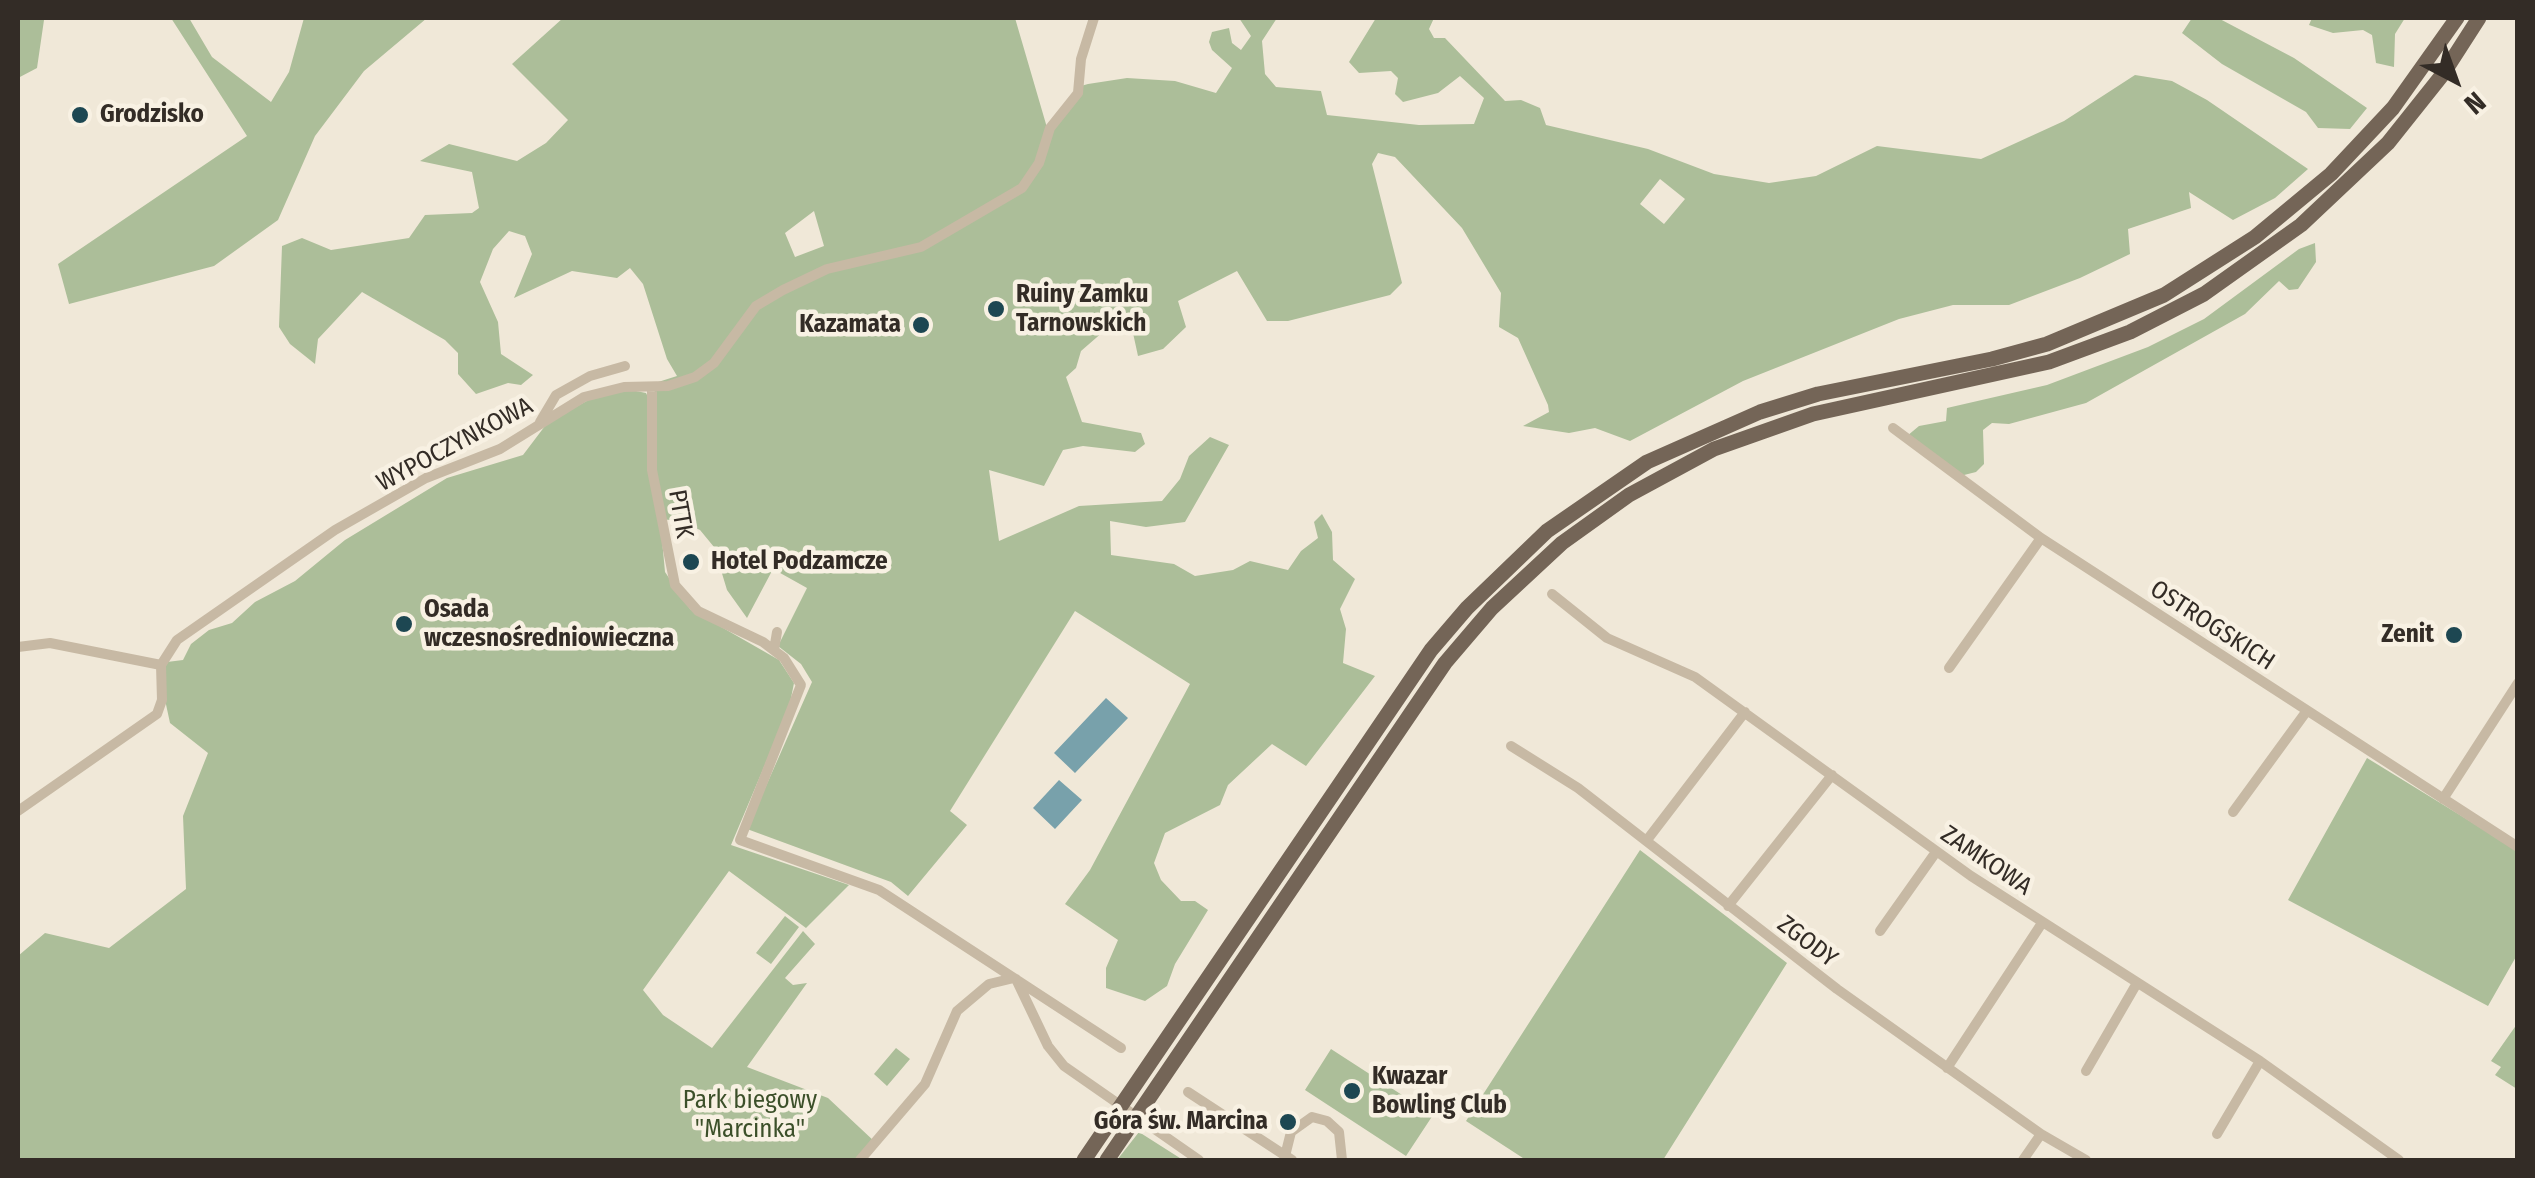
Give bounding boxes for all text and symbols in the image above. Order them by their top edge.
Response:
north arrow [2405,30,2505,130]
text: N [2458,85,2492,121]
place label: Grodzisko [100,100,204,130]
marker: Grodzisko [69,104,91,126]
place label: Ruiny Zamku Tarnowskich [1016,280,1149,339]
marker: Ruiny Zamku Tarnowskich [985,298,1007,320]
place label: Kazamata [799,310,901,340]
marker: Kazamata [910,314,932,336]
street label: WYPOCZYNKOWA [372,391,538,499]
street label: PTTK [661,487,699,541]
place label: Hotel Podzamcze [711,547,888,577]
marker: Hotel Podzamcze [680,551,702,573]
street label: OSTROGSKICH [2144,575,2280,677]
place label: Osada wczesnośredniowieczna [424,595,674,654]
marker: Osada wczesnośredniowieczna [393,613,415,635]
place label: Zenit [2381,620,2434,650]
marker: Zenit [2443,624,2465,646]
street label: ZAMKOWA [1935,820,2037,902]
street label: ZGODY [1771,910,1843,974]
place label: Kwazar Bowling Club [1372,1062,1507,1121]
marker: Kwazar Bowling Club [1341,1080,1363,1102]
park label: Park biegowy "Marcinka" [683,1086,817,1145]
place label: Góra św. Marcina [1094,1107,1268,1137]
marker: Góra św. Marcina [1277,1111,1299,1133]

